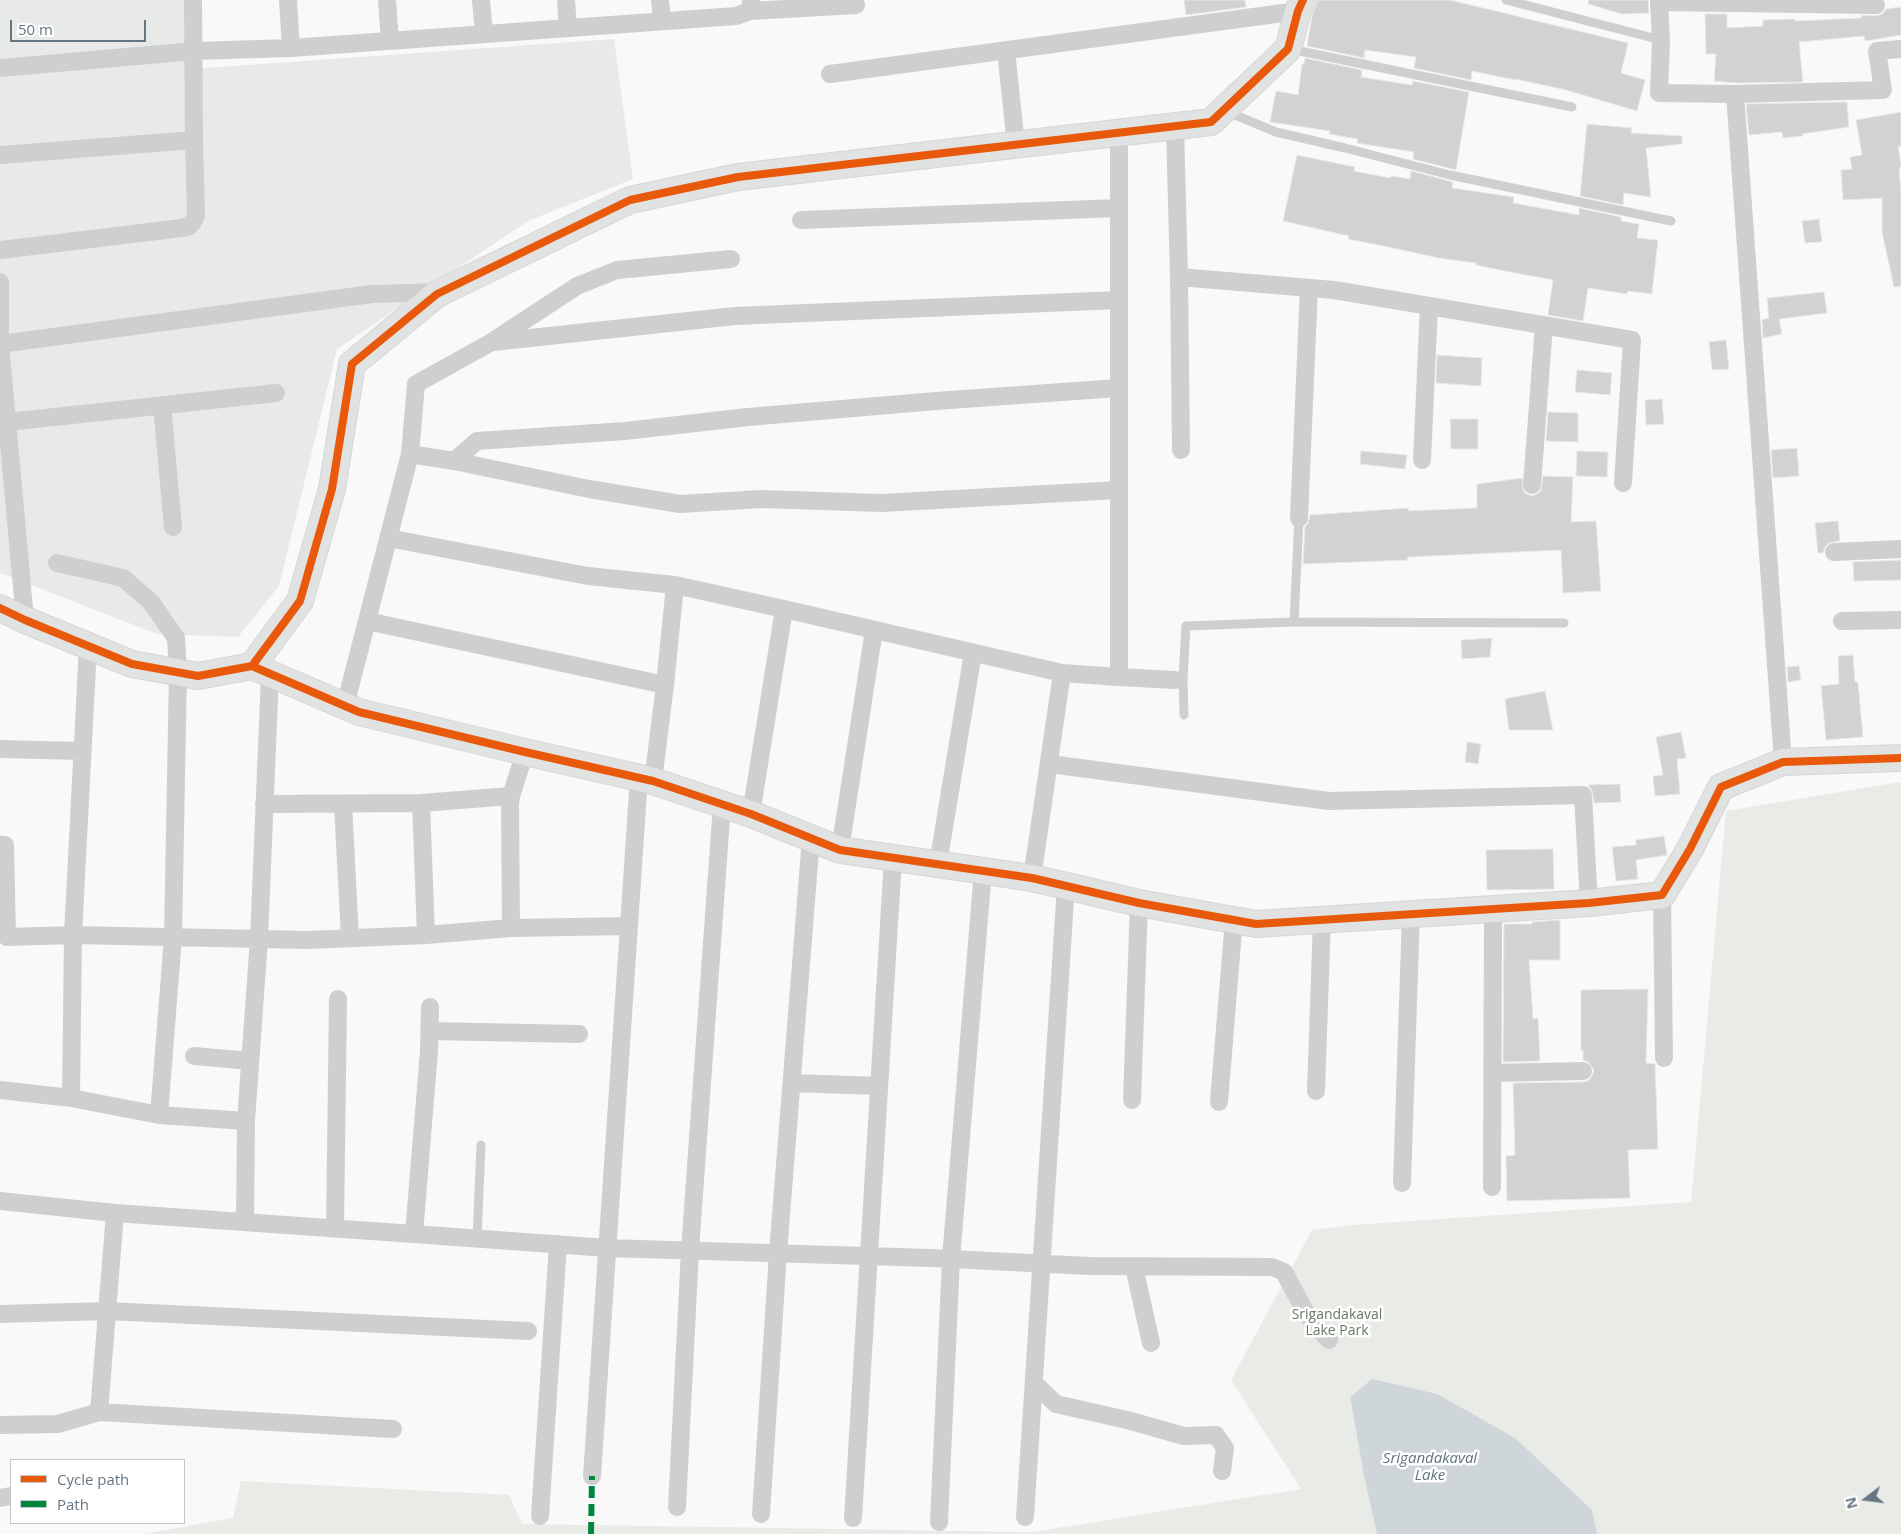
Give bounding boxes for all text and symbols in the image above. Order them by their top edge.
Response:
scale bar [12,10,149,42]
text: 50 m [18,19,53,39]
park label: Srigandakaval Lake Park [1292,1307,1382,1340]
water label: Srigandakaval Lake [1383,1450,1477,1485]
legend [10,1459,185,1524]
text: Cycle path [57,1469,129,1489]
north arrow [1841,1474,1891,1524]
text: Path [57,1494,89,1514]
text: N [1840,1495,1862,1511]

